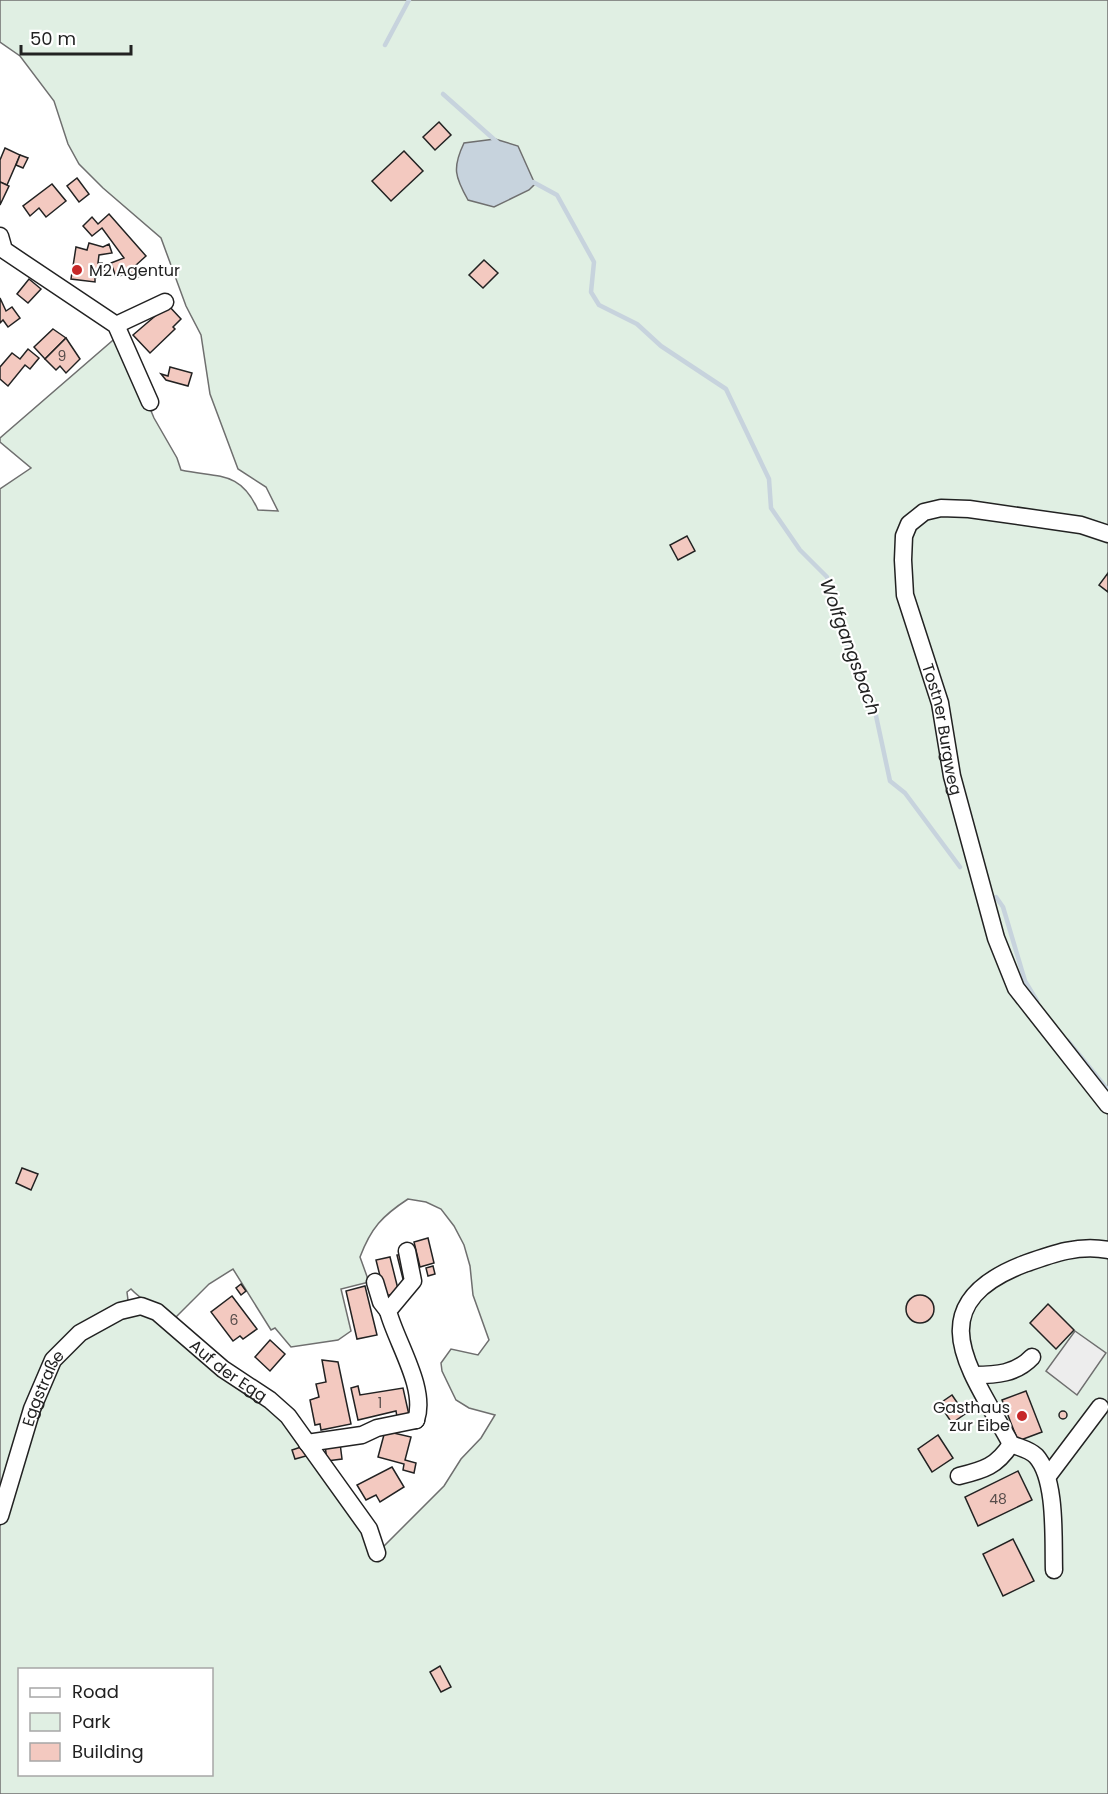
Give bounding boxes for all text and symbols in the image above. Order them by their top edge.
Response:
scale bar [21,18,130,56]
text: 50 m [30,26,76,51]
place label: M2 Agentur [89,259,180,282]
marker: M2 Agentur [70,263,84,277]
house number: 9 [58,346,66,366]
water label: Wolfgangsbach [814,575,887,719]
street label: Tostner Burgweg [916,661,968,798]
house number: 6 [230,1310,239,1330]
street label: Auf der Egg [185,1334,272,1407]
street label: Eggstraße [16,1344,69,1429]
house number: 1 [378,1393,382,1413]
place label: Gasthaus zur Eibe [933,1396,1010,1437]
marker: Gasthaus zur Eibe [1015,1409,1029,1423]
house number: 48 [989,1489,1007,1509]
legend [18,1668,213,1776]
text: Road [72,1679,119,1704]
text: Park [72,1709,111,1734]
text: Building [72,1739,144,1764]

